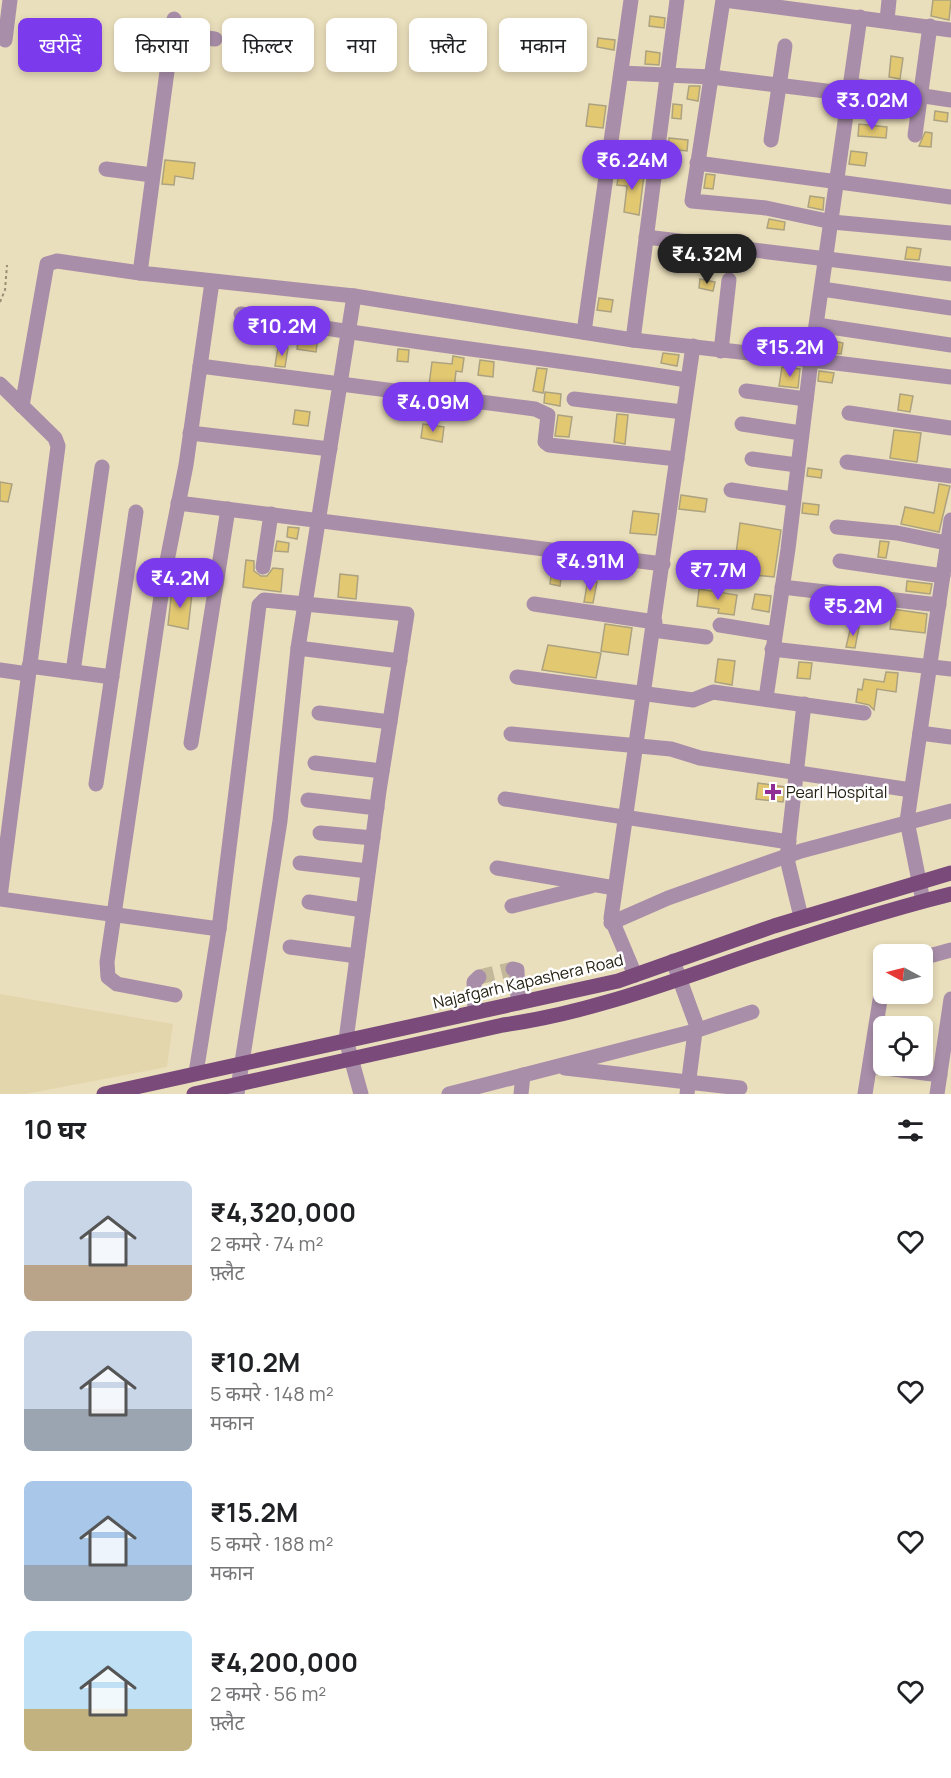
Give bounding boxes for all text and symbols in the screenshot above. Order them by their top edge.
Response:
chip: खरीदें [18,18,102,72]
chip: किराया [114,18,210,72]
chip: फ़िल्टर [222,18,314,72]
chip: नया [326,18,397,72]
chip: फ़्लैट [409,18,487,72]
chip: मकान [499,18,587,72]
pin: ₹3.02M [823,80,921,131]
text: ₹3.02M [836,86,908,113]
pin: ₹6.24M [583,140,681,191]
text: ₹6.24M [596,146,668,173]
pin: ₹4.32M [658,234,756,285]
text: ₹4.32M [672,240,742,267]
pin: ₹10.2M [233,306,331,357]
text: ₹10.2M [247,312,317,339]
pin: ₹15.2M [741,327,839,378]
text: ₹15.2M [756,333,824,360]
pin: ₹4.09M [384,382,482,433]
text: ₹4.09M [397,388,469,415]
pin: ₹4.91M [541,541,639,592]
text: ₹4.91M [556,547,624,574]
pin: ₹7.7M [676,550,760,601]
text: ₹7.7M [690,556,746,583]
pin: ₹4.2M [138,558,222,609]
text: ₹4.2M [150,564,210,591]
pin: ₹5.2M [811,586,895,637]
text: ₹5.2M [823,592,883,619]
place label: Pearl Hospital [786,781,887,803]
marker: Pearl Hospital [764,783,782,801]
north arrow [873,944,933,1004]
map controls [873,944,933,1076]
street label: Najafgarh Kapashera Road [431,948,625,1014]
button: locate [873,1016,933,1076]
text: 10 घर [24,1111,86,1147]
icon: filters [894,1114,927,1147]
text: ₹4,320,000 [210,1194,356,1230]
icon: home [72,1205,144,1277]
icon: heart [894,1225,927,1258]
text: 2 कमरे · 74 m² [210,1230,323,1257]
text: फ़्लैट [210,1259,245,1286]
text: ₹10.2M [210,1344,300,1380]
icon: home [72,1355,144,1427]
icon: heart [894,1375,927,1408]
text: 5 कमरे · 148 m² [210,1380,334,1407]
text: मकान [210,1409,254,1436]
text: ₹15.2M [210,1494,298,1530]
icon: home [72,1505,144,1577]
icon: heart [894,1525,927,1558]
text: 5 कमरे · 188 m² [210,1530,334,1557]
text: मकान [210,1559,254,1586]
text: ₹4,200,000 [210,1644,358,1680]
icon: home [72,1655,144,1727]
icon: heart [894,1675,927,1708]
text: 2 कमरे · 56 m² [210,1680,326,1707]
text: फ़्लैट [210,1709,245,1736]

